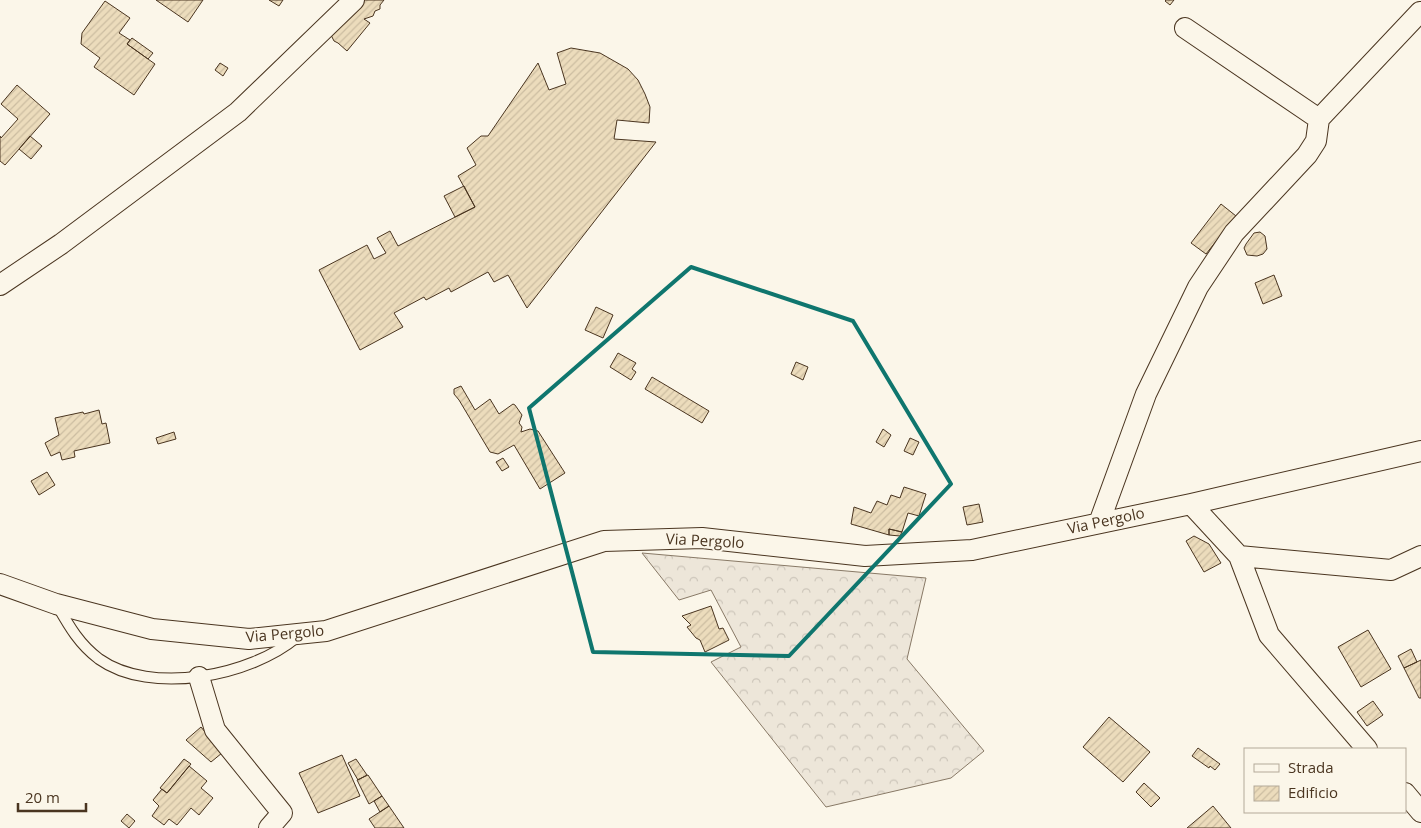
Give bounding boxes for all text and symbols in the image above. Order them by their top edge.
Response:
street label: Via Pergolo [1065,502,1146,538]
street label: Via Pergolo [665,528,745,552]
street label: Via Pergolo [245,620,325,646]
legend [1244,748,1406,813]
text: Strada [1288,757,1334,777]
scale bar [18,780,85,812]
text: Edificio [1288,782,1338,802]
text: 20 m [25,787,60,807]

